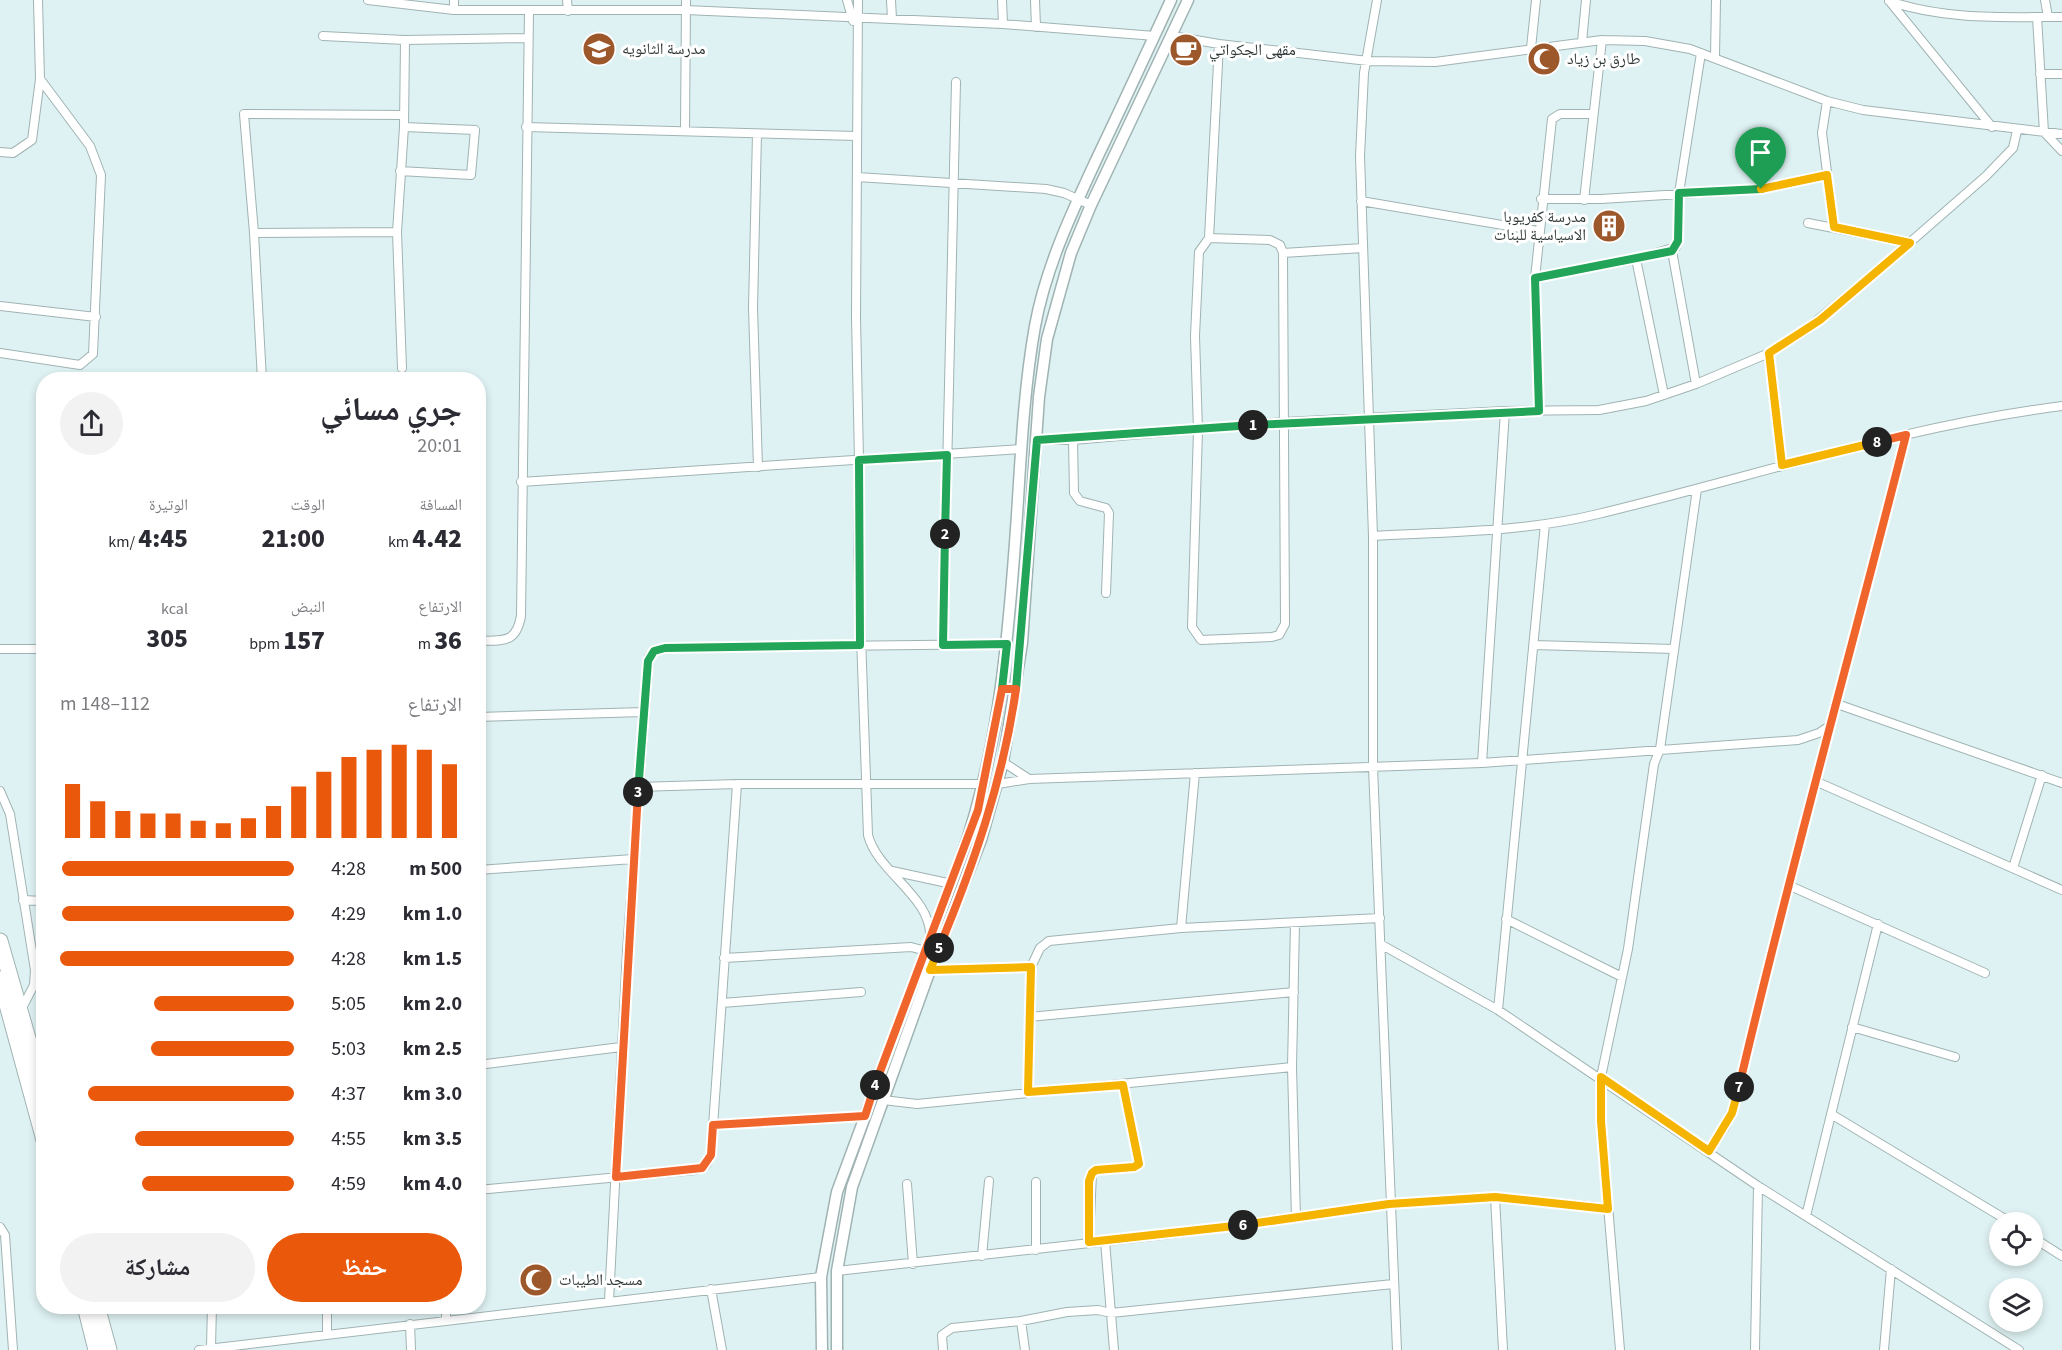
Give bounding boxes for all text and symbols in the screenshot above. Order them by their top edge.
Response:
school or university icon: مدرسة الثانويه [581,31,617,67]
cafe icon: مقهى الجكواتي [1168,32,1204,68]
place label: مدرسة الثانويه [622,38,706,60]
place label: مقهى الجكواتي [1209,39,1296,62]
mosque icon: طارق بن زياد [1526,41,1562,77]
place label: طارق بن زياد [1567,48,1641,70]
pin [1735,127,1786,189]
icon: arrive [1744,136,1777,169]
place label: مدرسة كفريوبا الاسياسية للبنات [1494,206,1586,246]
building icon: مدرسة كفريوبا الاسياسية للبنات [1591,208,1627,244]
text: جري مسائي [320,386,462,433]
button: share [60,392,123,455]
pin: 1 [1238,410,1268,440]
text: 1 [1249,414,1257,436]
pin: 8 [1862,427,1892,457]
text: 8 [1873,431,1881,453]
text: 20:01 [417,432,462,460]
text: الوتيرة [149,494,188,516]
text: الوقت [291,494,325,516]
text: المسافة [420,494,462,516]
pin: 2 [930,519,960,549]
text: 4:45 [138,520,188,557]
text: 21:00 [261,520,325,557]
text: 4.42 [412,520,462,557]
text: 2 [941,523,949,545]
text: /km [108,531,138,553]
text: km [388,531,412,553]
text: النبض [291,596,325,618]
text: الارتفاع [418,596,462,618]
text: kcal [161,598,188,620]
text: 305 [146,620,188,657]
text: 157 [283,622,325,659]
text: 36 [434,622,462,659]
text: bpm [249,633,283,655]
text: m [418,633,434,655]
text: 112–148 m [60,690,150,718]
text: الارتفاع [407,691,462,719]
pin: 3 [623,777,653,807]
text: 3 [634,781,642,803]
text: 4:28 [331,855,366,883]
text: 500 m [409,855,462,883]
text: 4:29 [331,900,366,928]
text: 1.0 km [403,900,462,928]
pin: 5 [924,933,954,963]
text: 5 [935,937,943,959]
text: 4:28 [331,945,366,973]
text: 1.5 km [403,945,462,973]
text: 5:05 [331,990,366,1018]
text: 2.0 km [403,990,462,1018]
text: 5:03 [331,1035,366,1063]
text: 2.5 km [403,1035,462,1063]
pin: 4 [860,1070,890,1100]
pin: 7 [1724,1072,1754,1102]
text: 4 [871,1074,879,1096]
text: 7 [1735,1076,1743,1098]
text: 4:37 [331,1080,366,1108]
text: 3.0 km [403,1080,462,1108]
text: 4:55 [331,1125,366,1153]
text: 3.5 km [403,1125,462,1153]
text: 4:59 [331,1170,366,1198]
text: 4.0 km [403,1170,462,1198]
pin: 6 [1228,1210,1258,1240]
map controls [1989,1212,2043,1332]
button: locate [1989,1212,2043,1266]
text: 6 [1239,1214,1247,1236]
button: مشاركة [60,1233,255,1302]
button: حفظ [267,1233,462,1302]
mosque icon: مسجد الطيبات [518,1262,554,1298]
place label: مسجد الطيبات [559,1269,642,1291]
button: layers [1989,1278,2043,1332]

